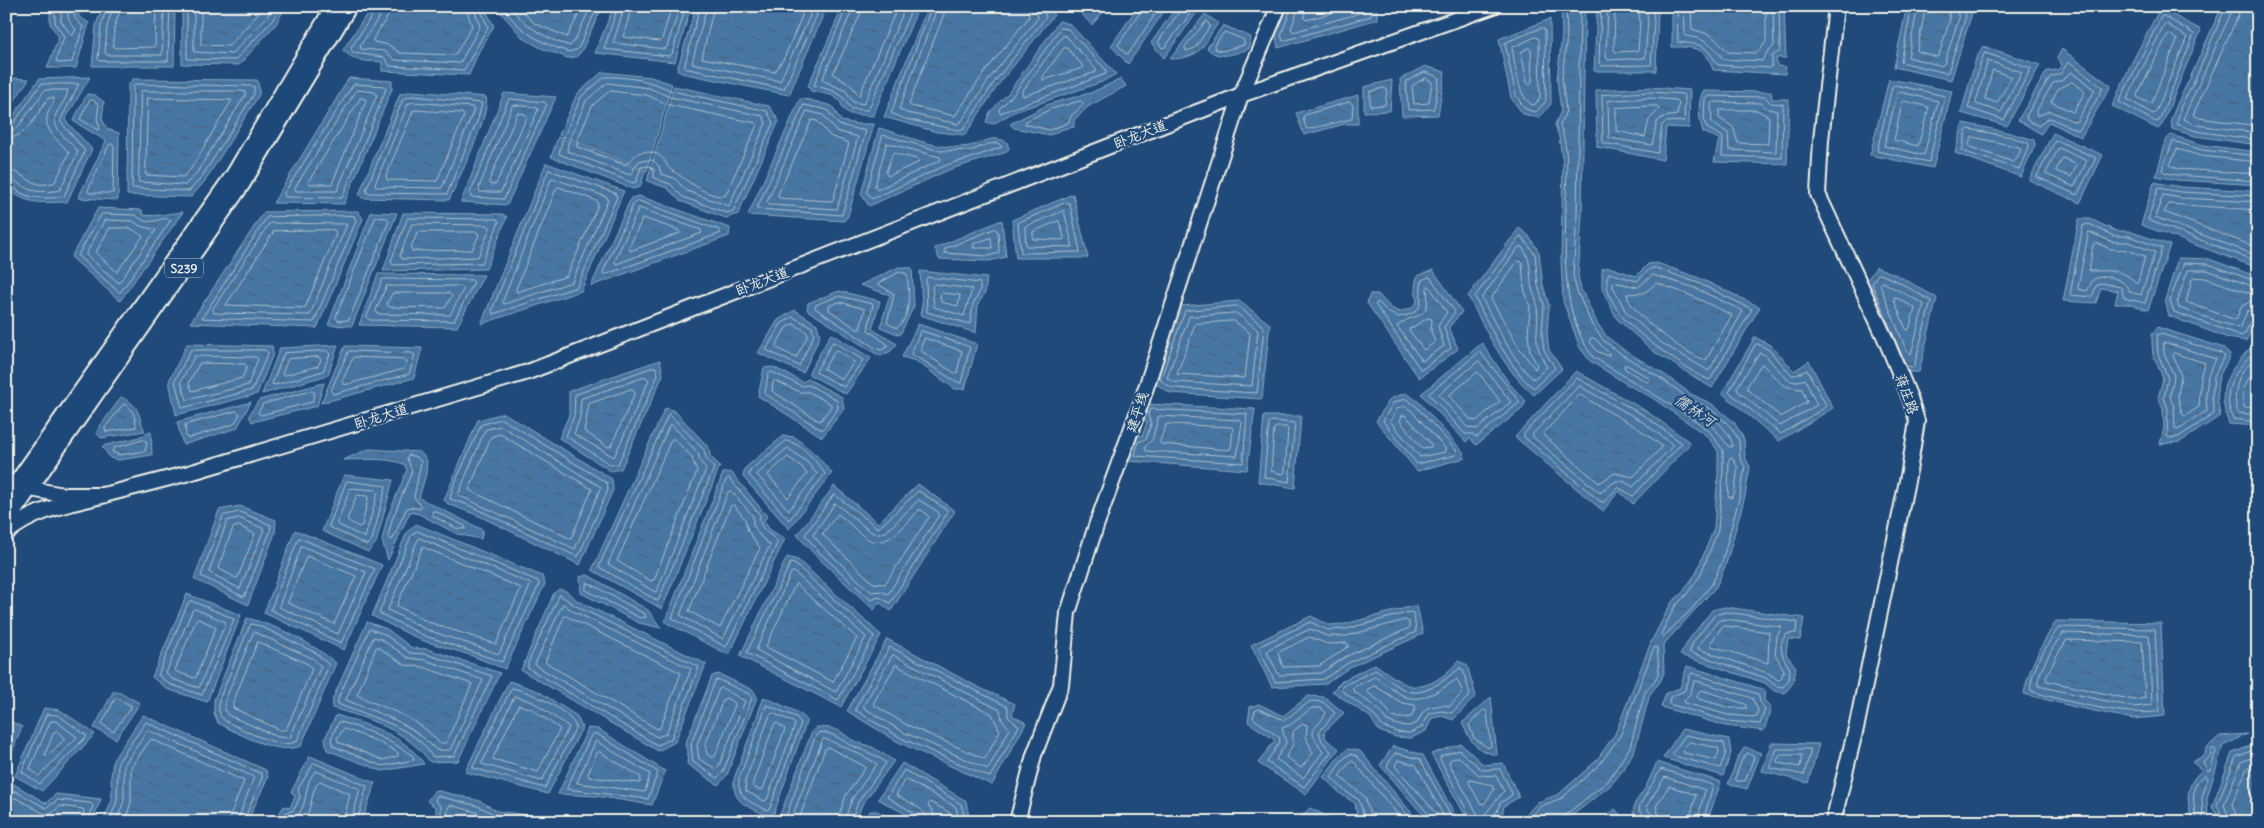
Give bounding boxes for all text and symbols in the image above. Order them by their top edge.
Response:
street label: 卧龙大道 [1111,116,1169,152]
road number: S239 [165,258,203,278]
street label: 卧龙大道 [733,263,791,299]
street label: 蒋庄路 [1891,371,1923,417]
street label: 建平线 [1122,389,1152,435]
water label: 儒林河 [1671,390,1721,432]
street label: 卧龙大道 [352,399,410,433]

